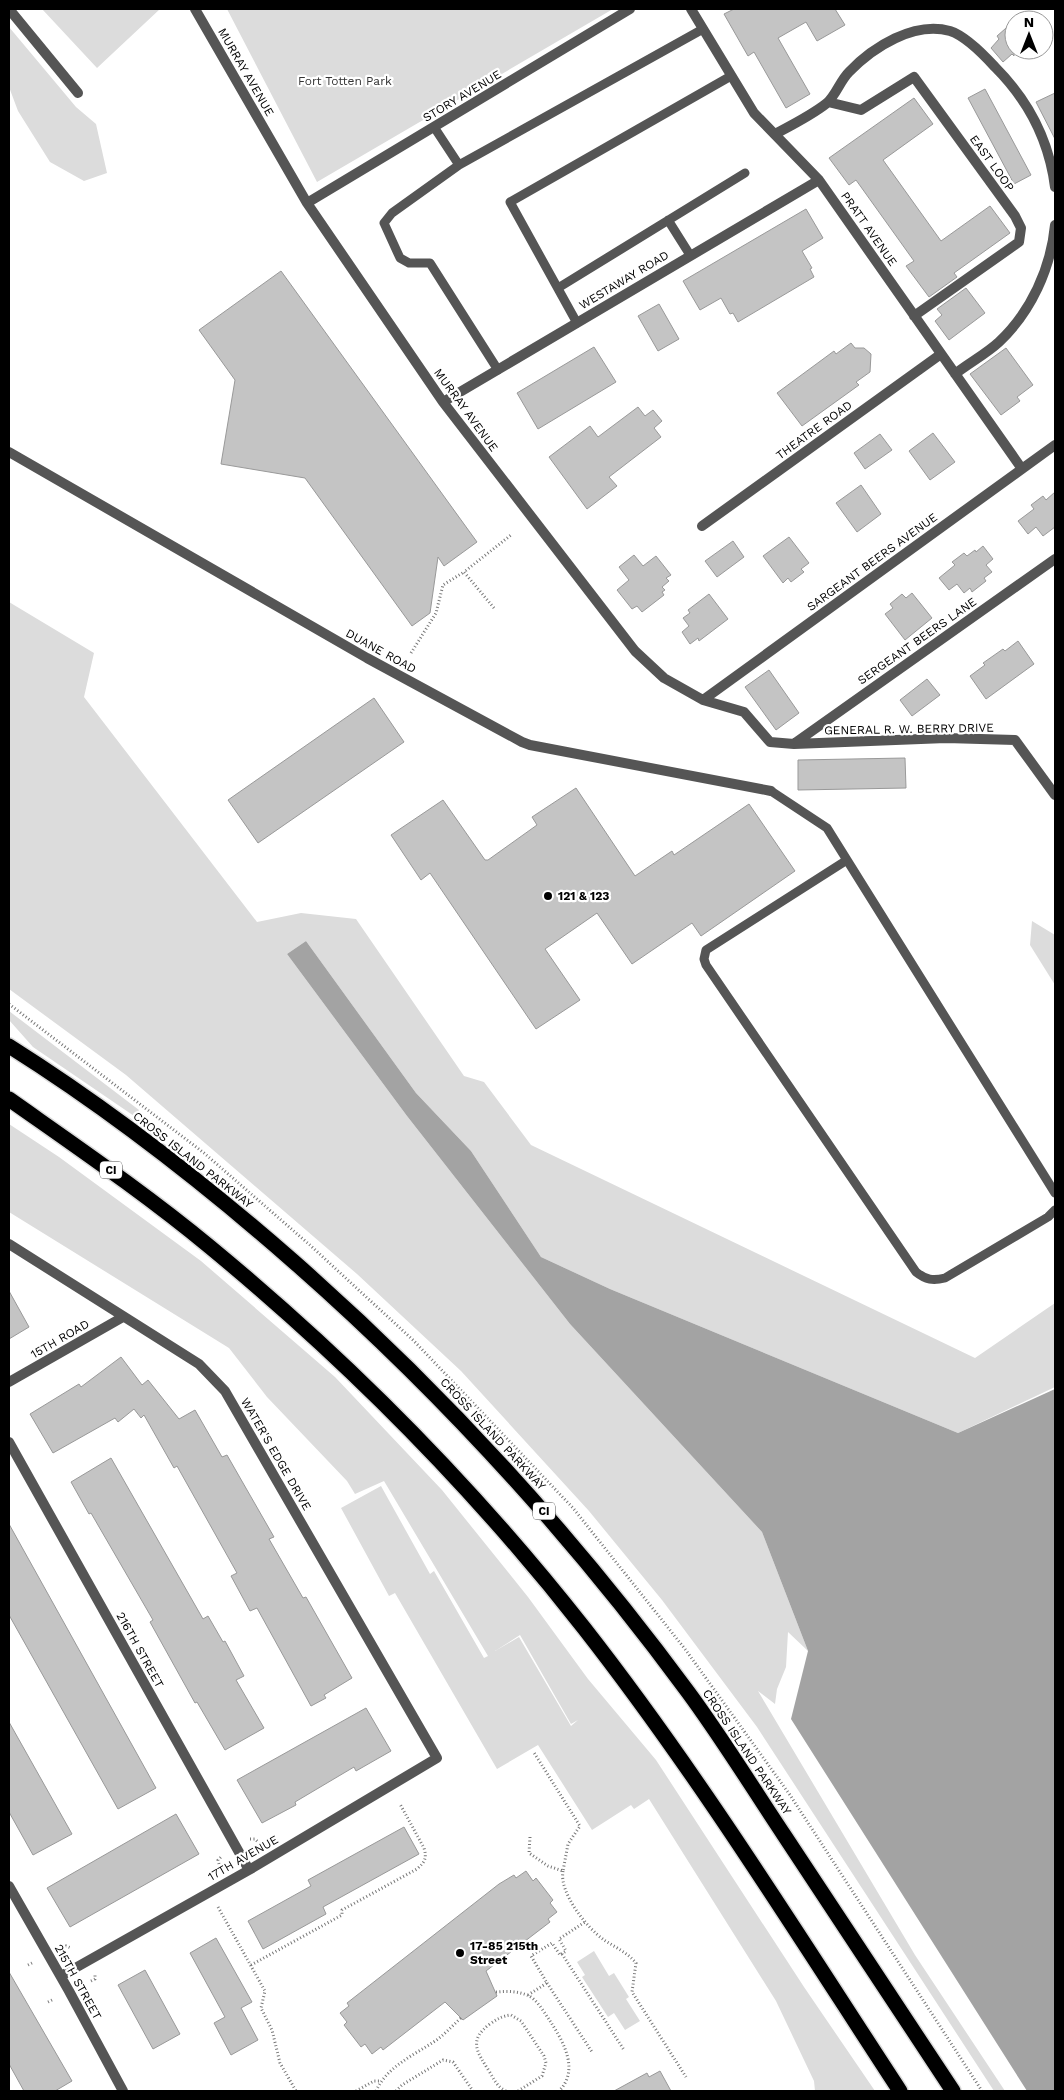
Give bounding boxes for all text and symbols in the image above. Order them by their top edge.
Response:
north arrow [1004,10,1054,60]
text: N [1024,14,1034,30]
street label: MURRAY AVENUE [215,25,277,119]
street label: STORY AVENUE [420,67,504,125]
park label: Fort Totten Park [298,74,392,88]
street label: EAST LOOP [967,132,1017,194]
street label: PRATT AVENUE [838,189,900,269]
street label: WESTAWAY ROAD [577,248,671,312]
street label: MURRAY AVENUE [431,366,501,455]
street label: THEATRE ROAD [773,398,855,462]
street label: SARGEANT BEERS AVENUE [804,510,940,614]
street label: SERGEANT BEERS LANE [855,594,979,687]
street label: DUANE ROAD [343,626,419,676]
street label: GENERAL R. W. BERRY DRIVE [824,721,994,737]
place label: 121 & 123 [558,889,609,903]
marker: 121 & 123 [542,890,554,902]
street label: CROSS ISLAND PARKWAY [130,1109,256,1211]
road number: CI [100,1162,122,1178]
street label: 15TH ROAD [28,1317,92,1361]
street label: CROSS ISLAND PARKWAY [437,1375,549,1493]
street label: WATER'S EDGE DRIVE [238,1395,314,1513]
road number: CI [533,1502,555,1520]
street label: 216TH STREET [113,1610,167,1690]
street label: CROSS ISLAND PARKWAY [700,1687,794,1817]
street label: 17TH AVENUE [205,1832,281,1884]
place label: 17-85 215th Street [470,1939,538,1967]
street label: 215TH STREET [52,1942,104,2022]
marker: 17-85 215th Street [454,1947,466,1959]

